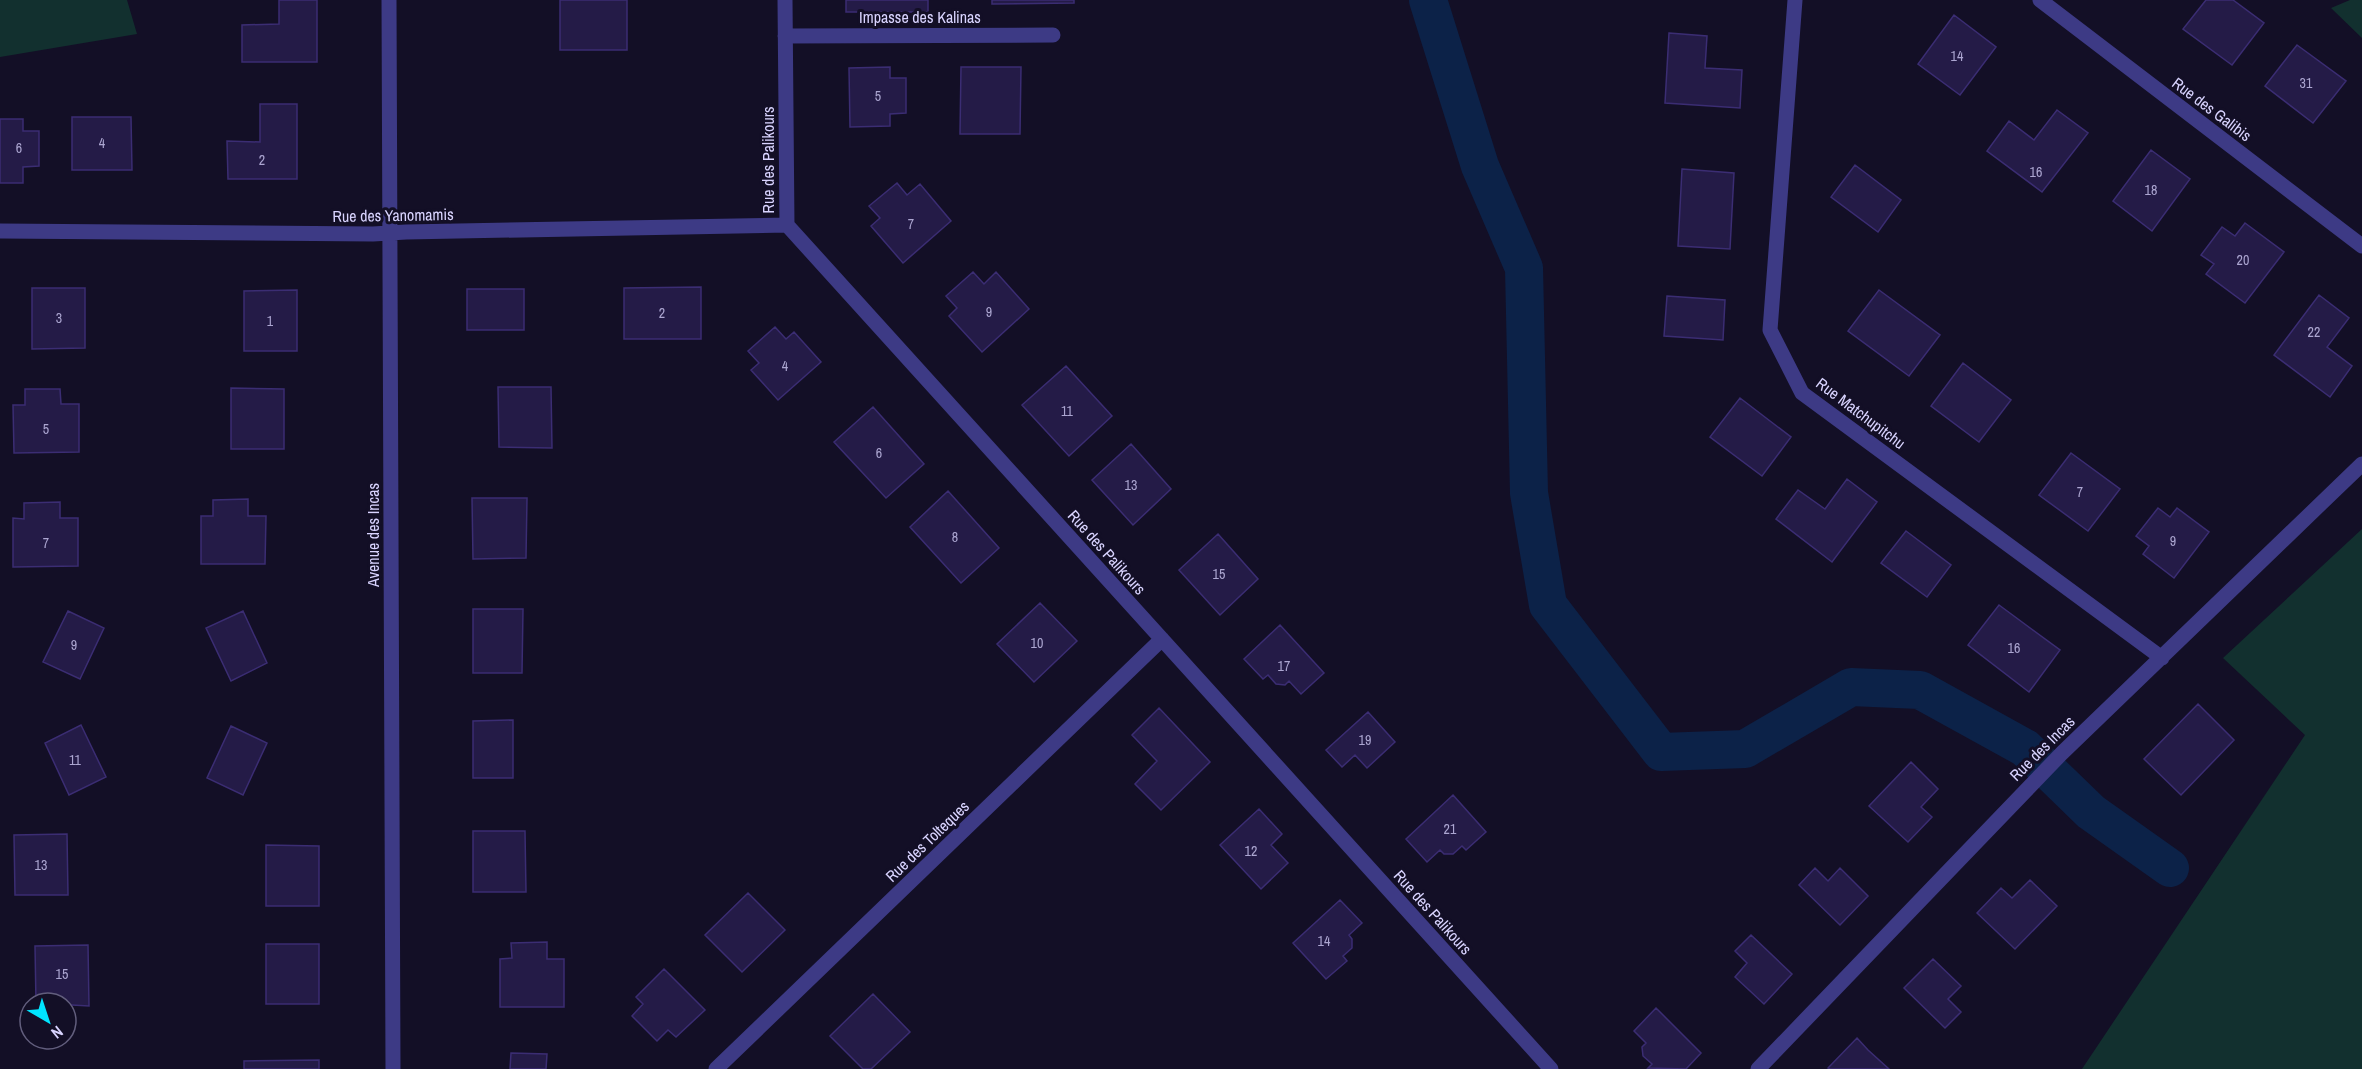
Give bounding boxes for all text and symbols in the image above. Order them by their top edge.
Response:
street label: Impasse des Kalinas [859,6,981,28]
house number: 14 [1951,47,1964,65]
street label: Rue des Galibis [2168,72,2256,146]
house number: 31 [2300,74,2313,92]
house number: 5 [875,87,881,105]
street label: Rue des Palikours [757,106,779,214]
house number: 4 [99,134,106,152]
house number: 6 [16,139,22,157]
house number: 2 [259,151,265,169]
house number: 16 [2030,163,2042,181]
house number: 18 [2145,181,2157,199]
street label: Rue des Yanomamis [332,203,454,227]
house number: 7 [908,215,914,233]
house number: 20 [2237,251,2249,269]
house number: 9 [986,303,992,321]
house number: 2 [659,304,665,322]
house number: 3 [56,309,62,327]
house number: 1 [267,312,274,330]
house number: 22 [2308,323,2320,341]
house number: 4 [782,357,789,375]
street label: Rue Matchupitchu [1812,372,1910,454]
house number: 11 [1061,402,1074,420]
house number: 5 [43,420,49,438]
house number: 6 [876,444,882,462]
house number: 13 [1125,476,1137,494]
street label: Avenue des Incas [362,483,384,588]
house number: 7 [2077,483,2083,501]
street label: Rue des Palikours [1063,505,1151,599]
house number: 8 [952,528,958,546]
house number: 9 [2170,532,2176,550]
house number: 7 [43,534,49,552]
house number: 15 [1213,565,1225,583]
house number: 10 [1031,634,1043,652]
house number: 9 [71,636,77,654]
house number: 16 [2008,639,2020,657]
house number: 17 [1278,657,1290,675]
street label: Rue des Incas [2005,711,2079,785]
house number: 19 [1359,731,1371,749]
house number: 11 [69,751,82,769]
street label: Rue des Tolteques [880,795,974,887]
house number: 21 [1444,820,1457,838]
house number: 12 [1245,842,1257,860]
house number: 13 [35,856,47,874]
street label: Rue des Palikours [1389,865,1477,959]
house number: 14 [1318,932,1331,950]
house number: 15 [56,965,68,983]
north arrow [18,991,78,1051]
text: N [47,1021,68,1044]

